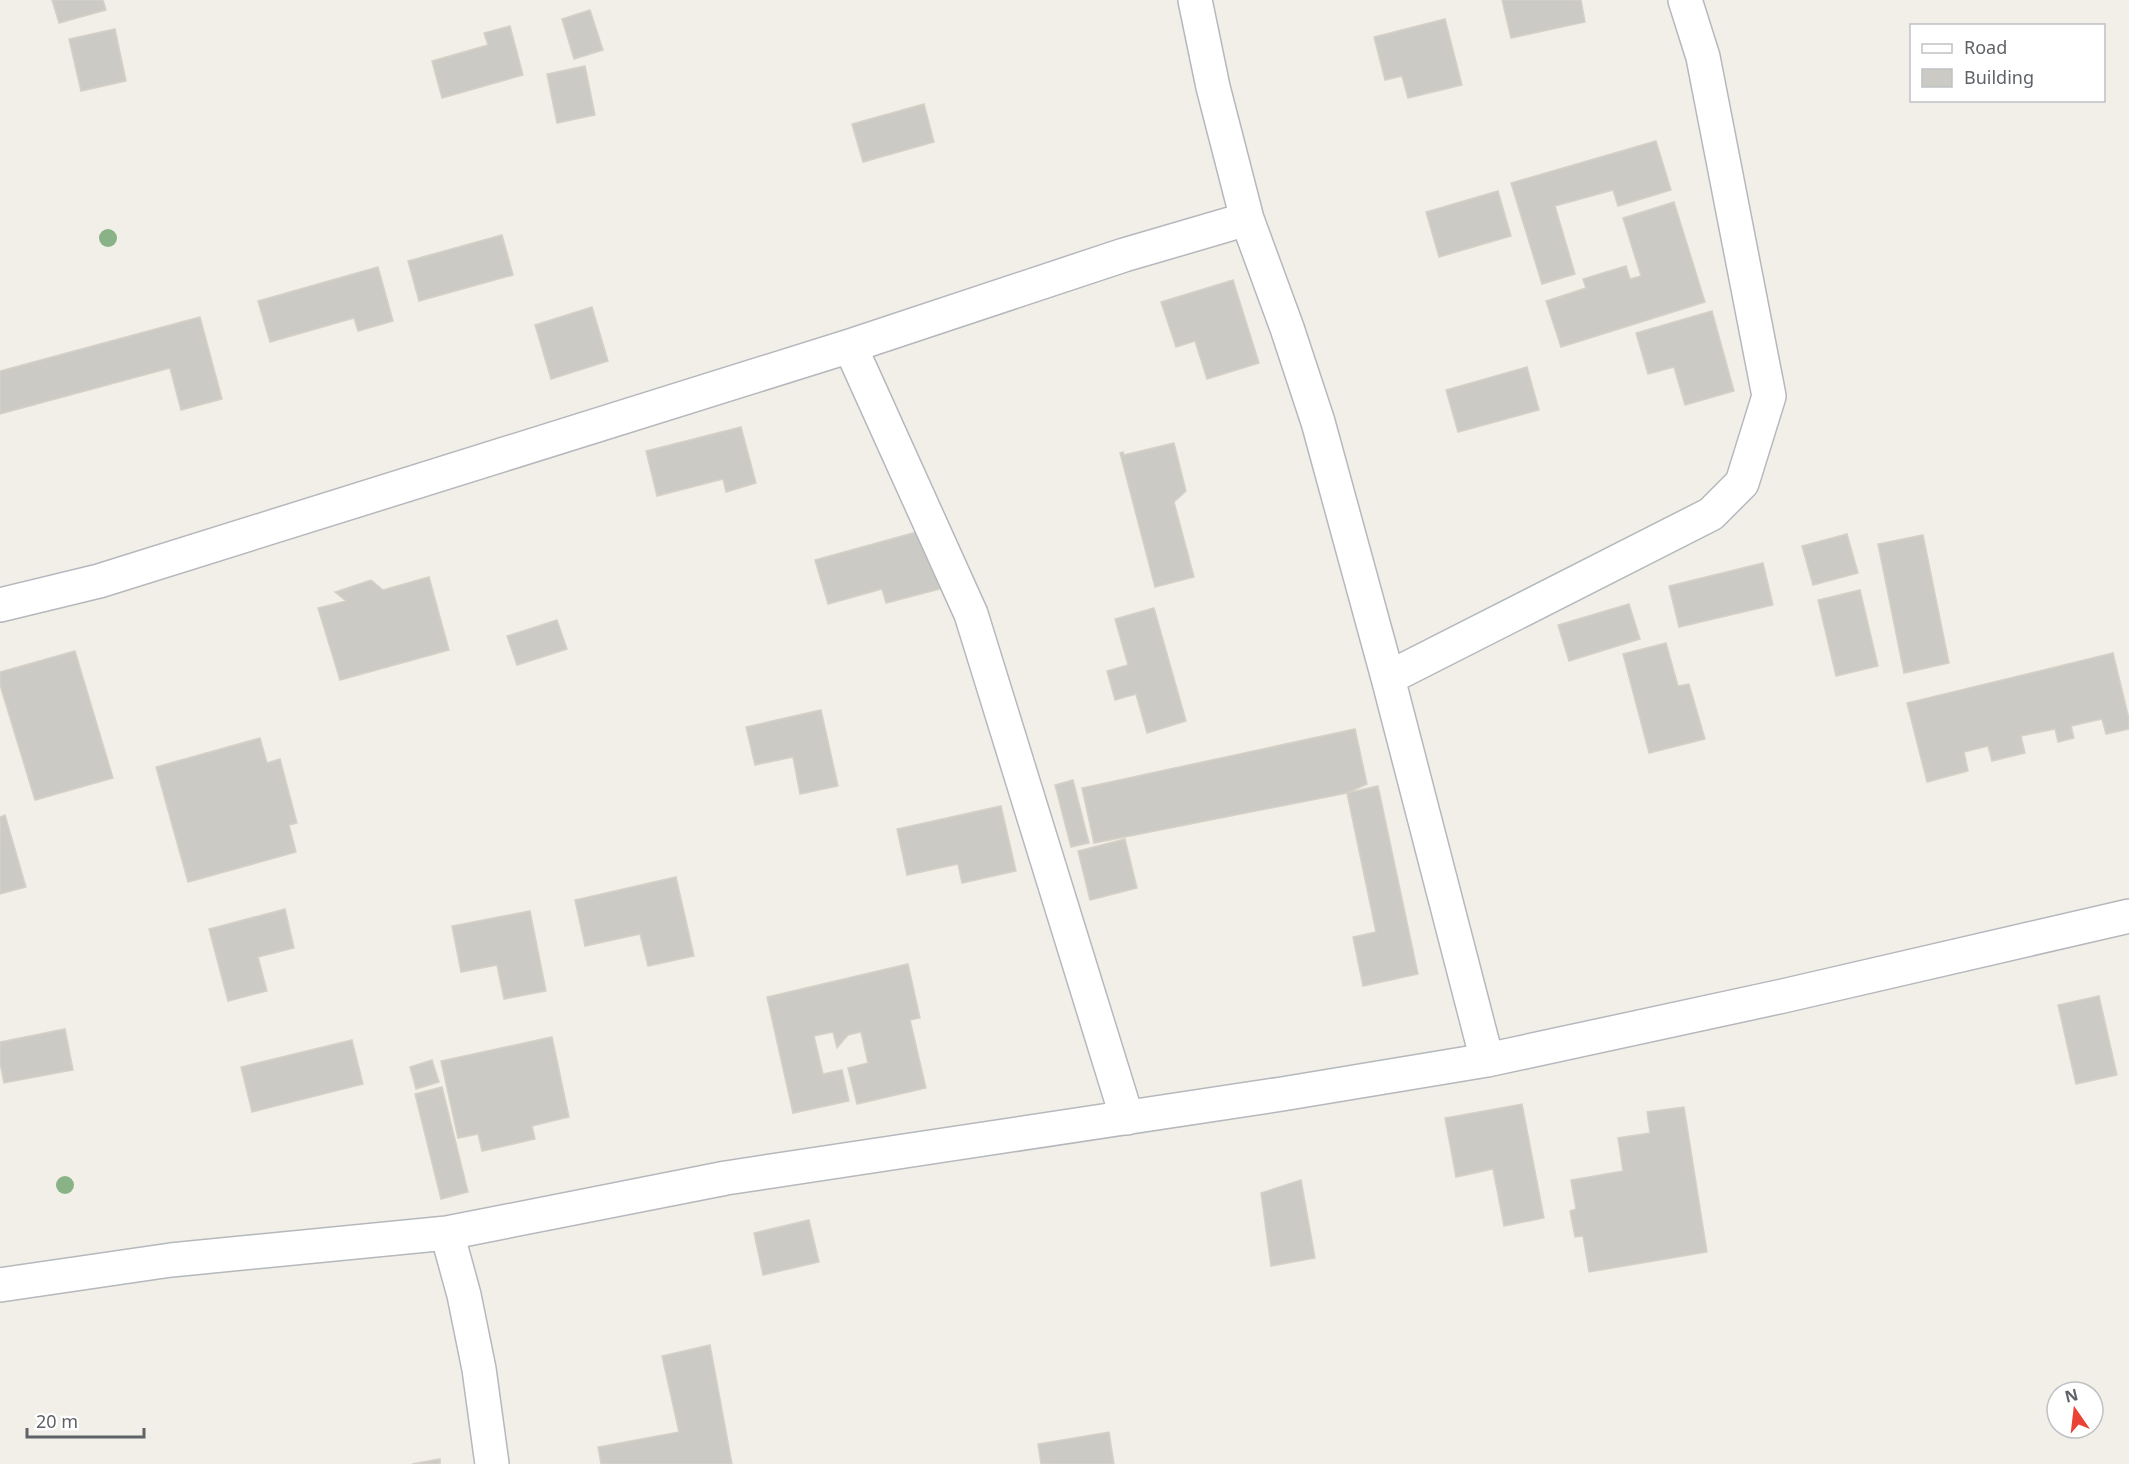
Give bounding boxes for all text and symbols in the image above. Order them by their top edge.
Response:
legend [1910,24,2105,102]
text: Road [1964,35,2007,59]
text: Building [1964,65,2034,89]
north arrow [2045,1380,2105,1440]
text: N [2062,1383,2080,1408]
scale bar [27,1401,144,1439]
text: 20 m [36,1409,78,1433]

